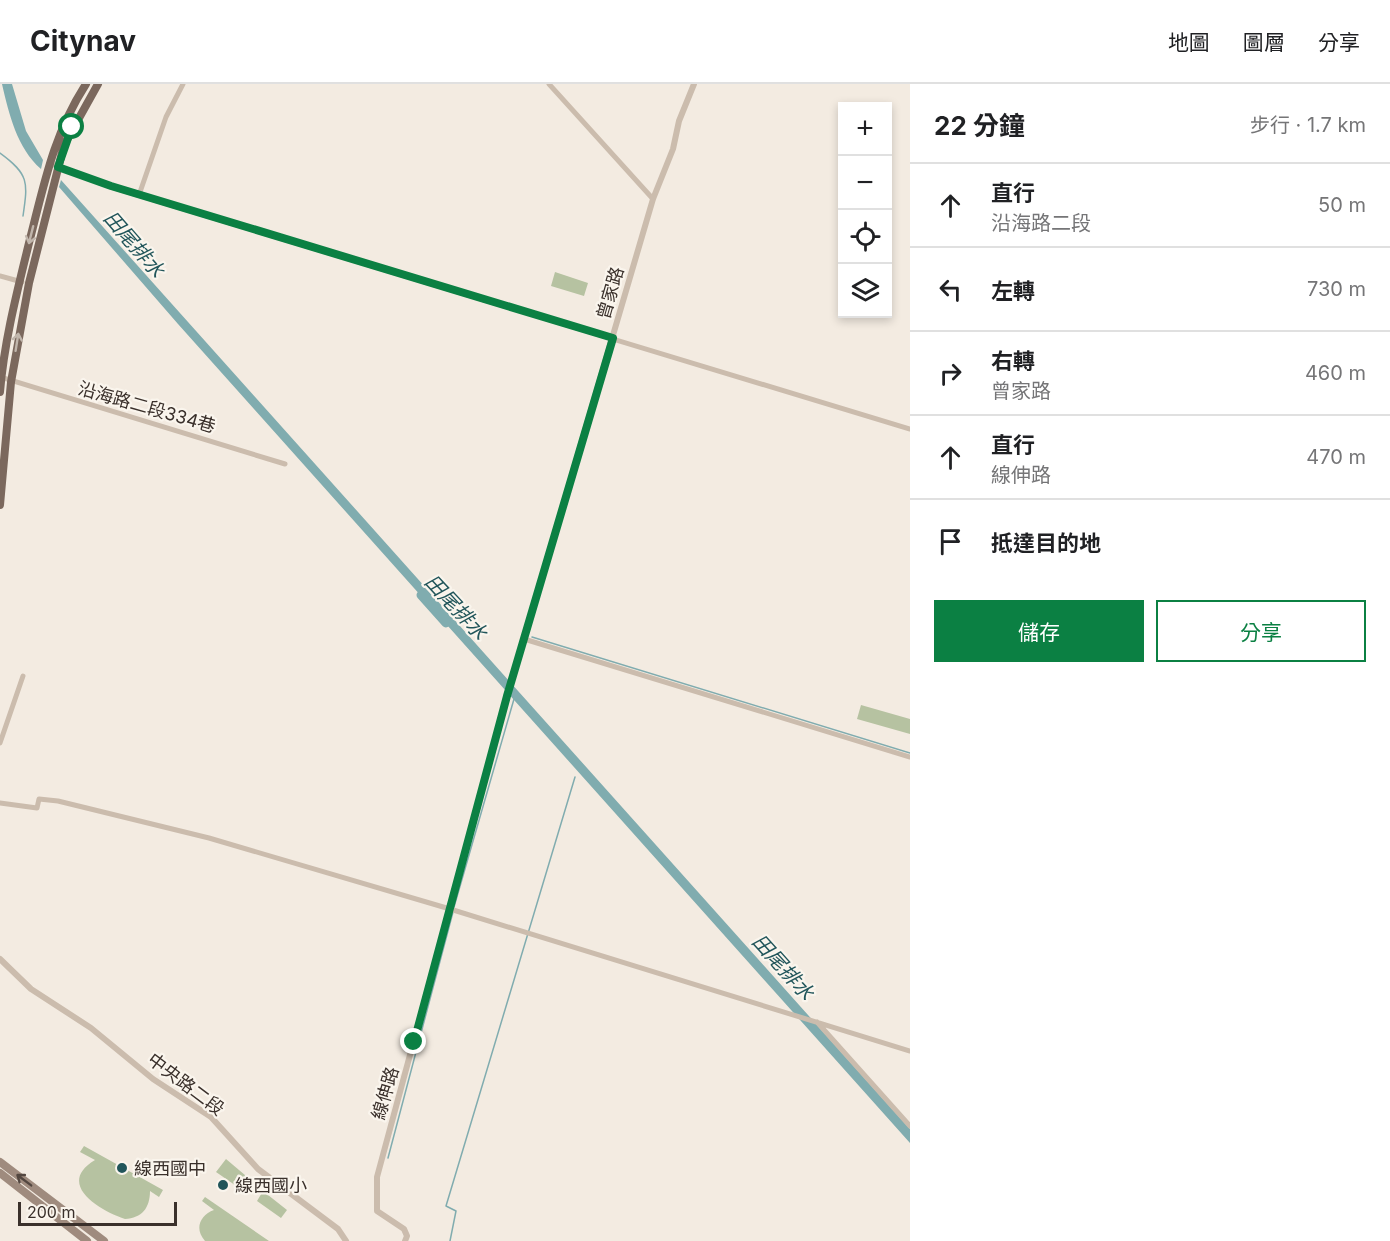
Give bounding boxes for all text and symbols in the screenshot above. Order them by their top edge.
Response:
text: Citynav [30,24,136,58]
text: 地圖 [1168,30,1210,55]
text: 圖層 [1243,30,1285,55]
text: 分享 [1318,30,1360,55]
map controls [838,102,892,318]
button: + [838,102,892,156]
text: 22 分鐘 [934,110,1025,141]
route start [58,113,84,139]
text: 步行 · 1.7 km [1250,113,1366,137]
button: − [838,156,892,210]
text: 直行 [991,180,1035,206]
icon: ahead [934,189,967,222]
text: 50 m [1318,193,1366,217]
water label: 田尾排水 [99,206,170,283]
button: locate [838,210,892,264]
text: 沿海路二段 [991,211,1091,235]
one-way arrow [25,225,37,244]
street label: 曾家路 [592,264,628,322]
button: layers [838,264,892,318]
icon: left [934,273,967,306]
text: 730 m [1307,277,1366,301]
text: 左轉 [991,278,1035,304]
one-way arrow [12,333,23,353]
text: 右轉 [991,348,1035,374]
icon: right [934,357,967,390]
text: 460 m [1305,361,1366,385]
street label: 沿海路二段334巷 [76,377,218,437]
text: 曾家路 [991,379,1051,403]
text: 直行 [991,432,1035,458]
icon: ahead [934,441,967,474]
text: 470 m [1306,445,1366,469]
text: 線伸路 [991,463,1051,487]
icon: arrive [934,525,967,558]
text: 抵達目的地 [991,530,1101,556]
water label: 田尾排水 [420,570,493,645]
button: 儲存 [934,600,1144,662]
button: 分享 [1156,600,1366,662]
water label: 田尾排水 [747,929,819,1005]
route end [400,1028,426,1054]
street label: 中央路二段 [144,1049,228,1119]
street label: 線伸路 [367,1064,403,1122]
place label: 線西國中 [134,1158,206,1179]
marker: 線西國中 [115,1161,129,1175]
one-way arrow [17,1174,33,1187]
place label: 線西國小 [235,1175,307,1196]
marker: 線西國小 [216,1178,230,1192]
scale bar [18,1199,177,1226]
text: 200 m [27,1202,75,1222]

